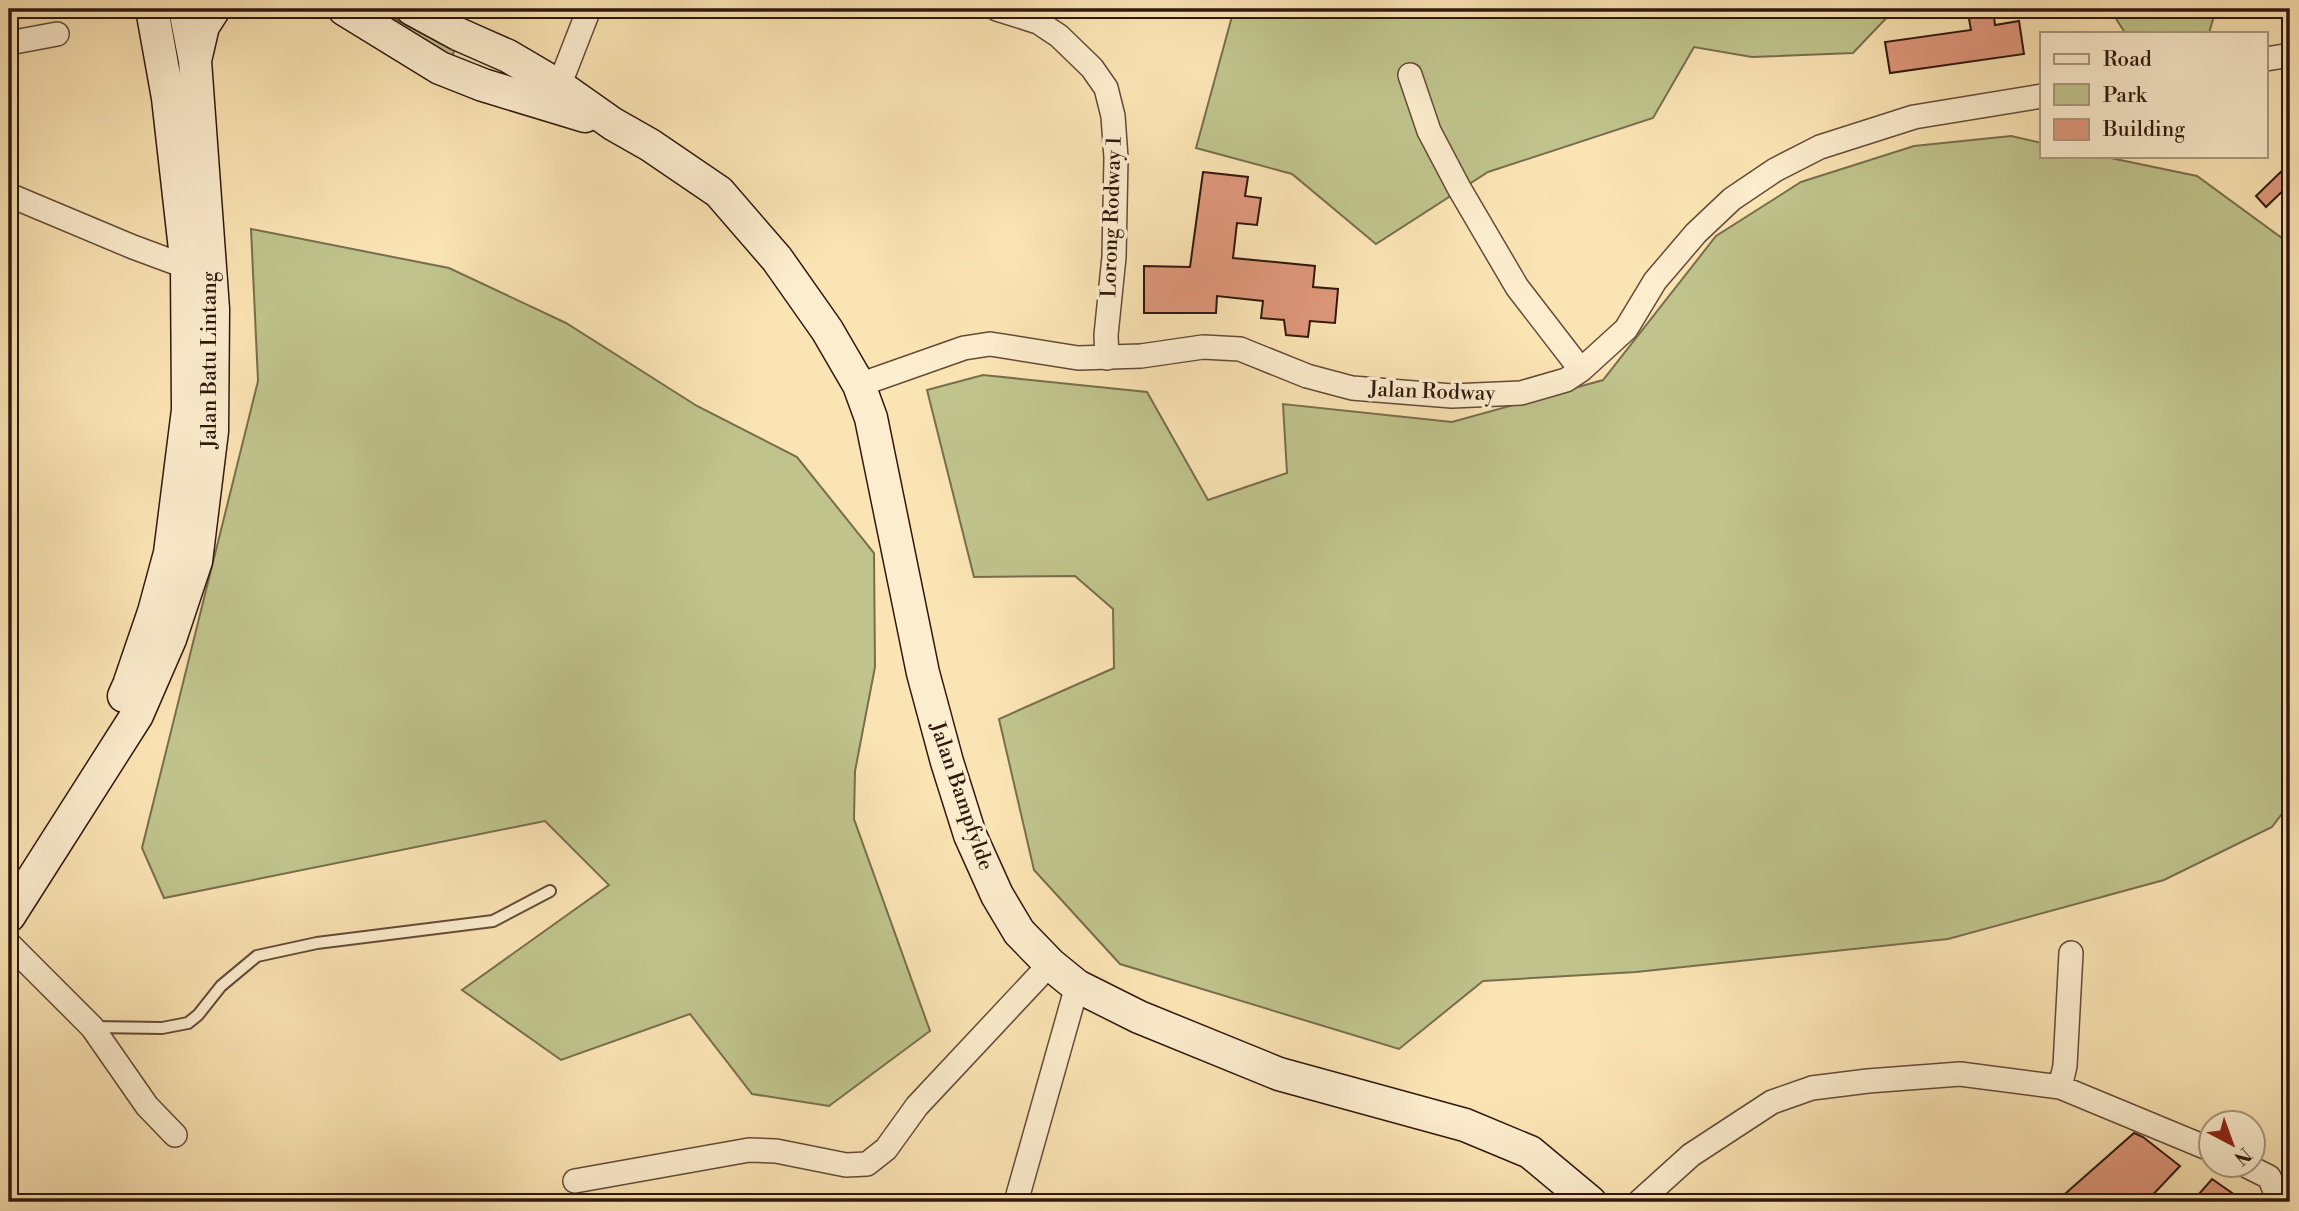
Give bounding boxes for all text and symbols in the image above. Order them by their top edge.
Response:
legend [2040,32,2268,158]
text: Road [2103,47,2152,73]
text: Park [2103,83,2148,109]
text: Building [2102,117,2185,143]
street label: Lorong Rodway 1 [1096,136,1128,298]
street label: Jalan Batu Lintang [197,271,223,450]
street label: Jalan Rodway [1367,377,1497,407]
street label: Jalan Bampfylde [923,718,999,874]
north arrow [2198,1110,2268,1180]
text: N [2229,1142,2256,1170]

